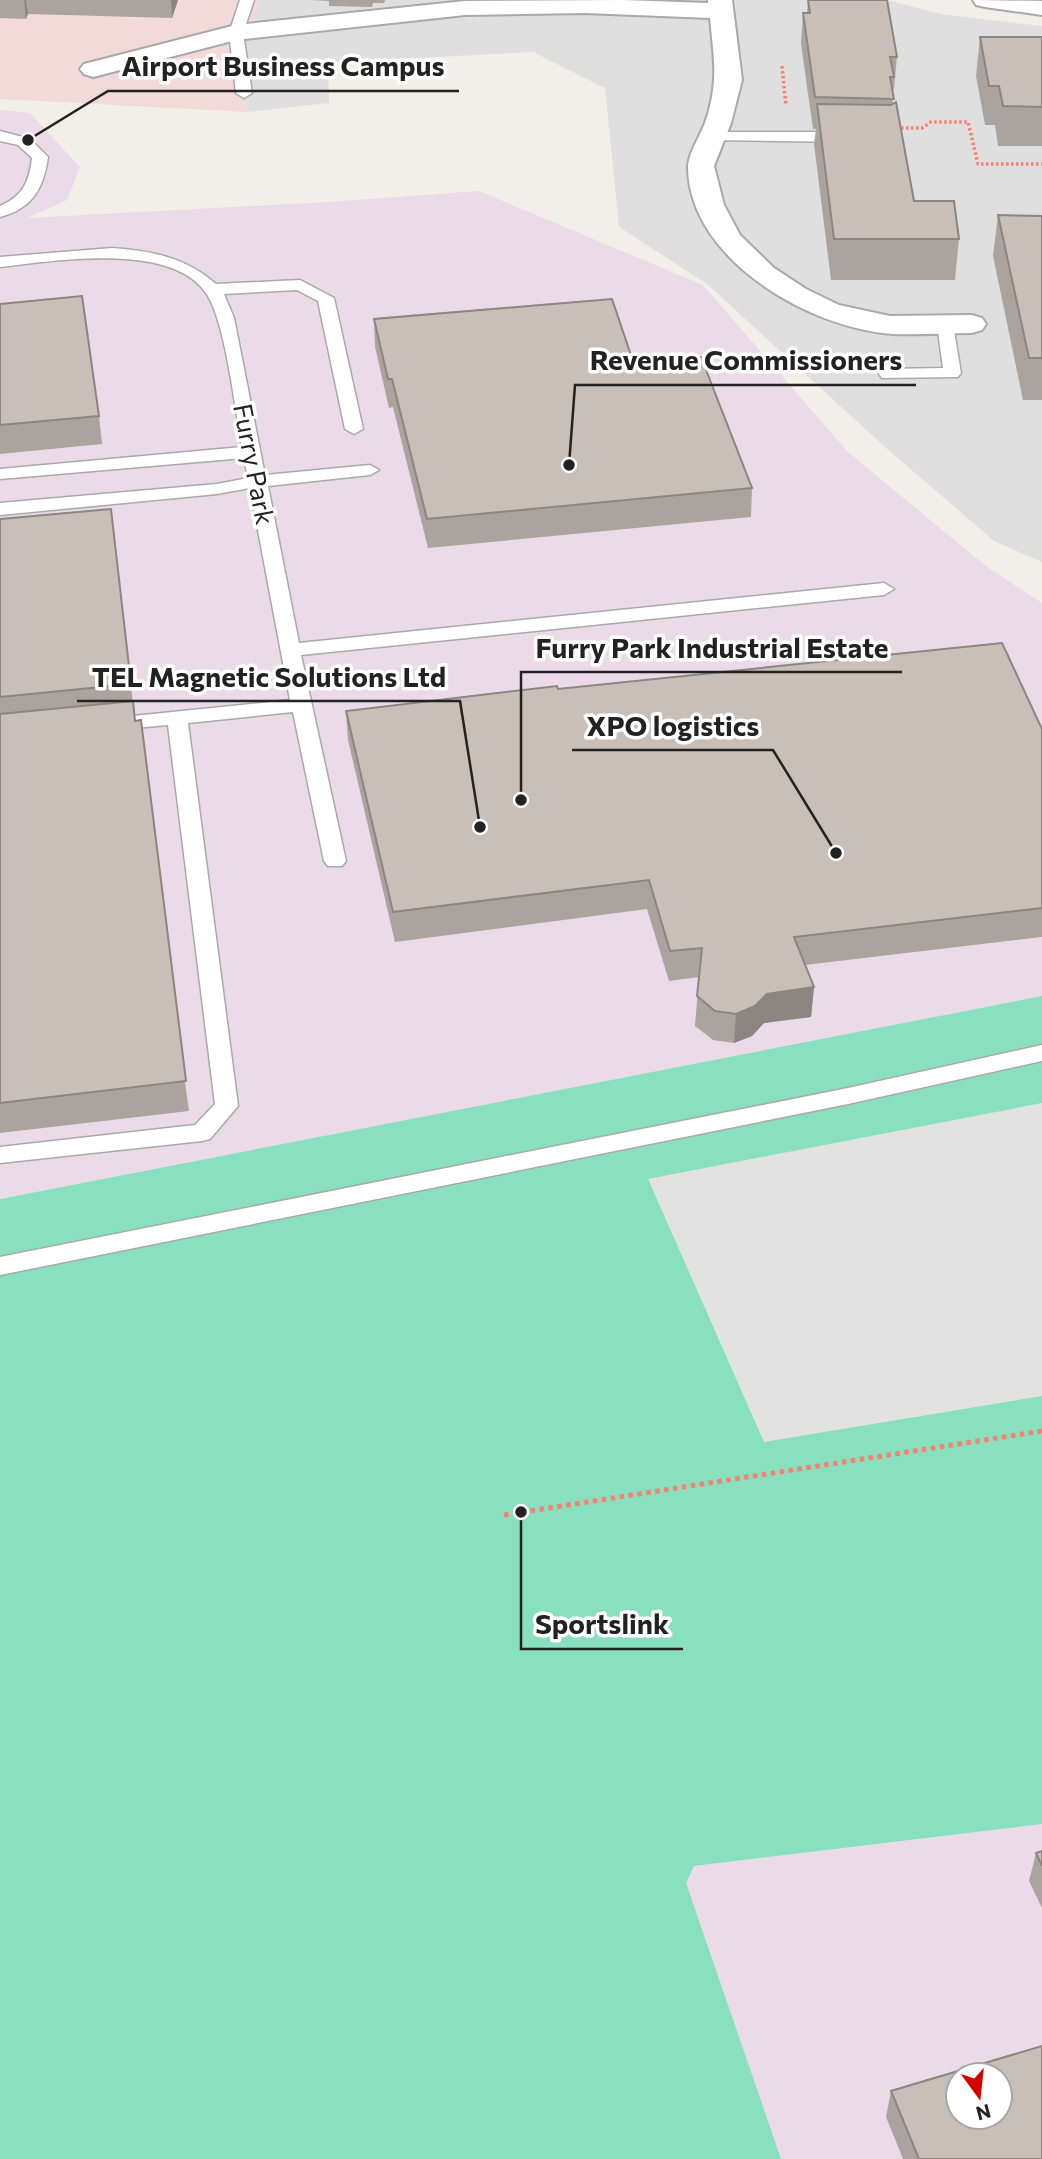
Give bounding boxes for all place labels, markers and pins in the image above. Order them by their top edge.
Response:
callout: Airport Business Campus [108,42,459,91]
callout: Revenue Commissioners [575,336,916,385]
callout: Furry Park Industrial Estate [521,623,902,672]
callout: TEL Magnetic Solutions Ltd [77,652,460,701]
callout: XPO logistics [572,701,773,750]
callout: Sportslink [521,1600,683,1649]

